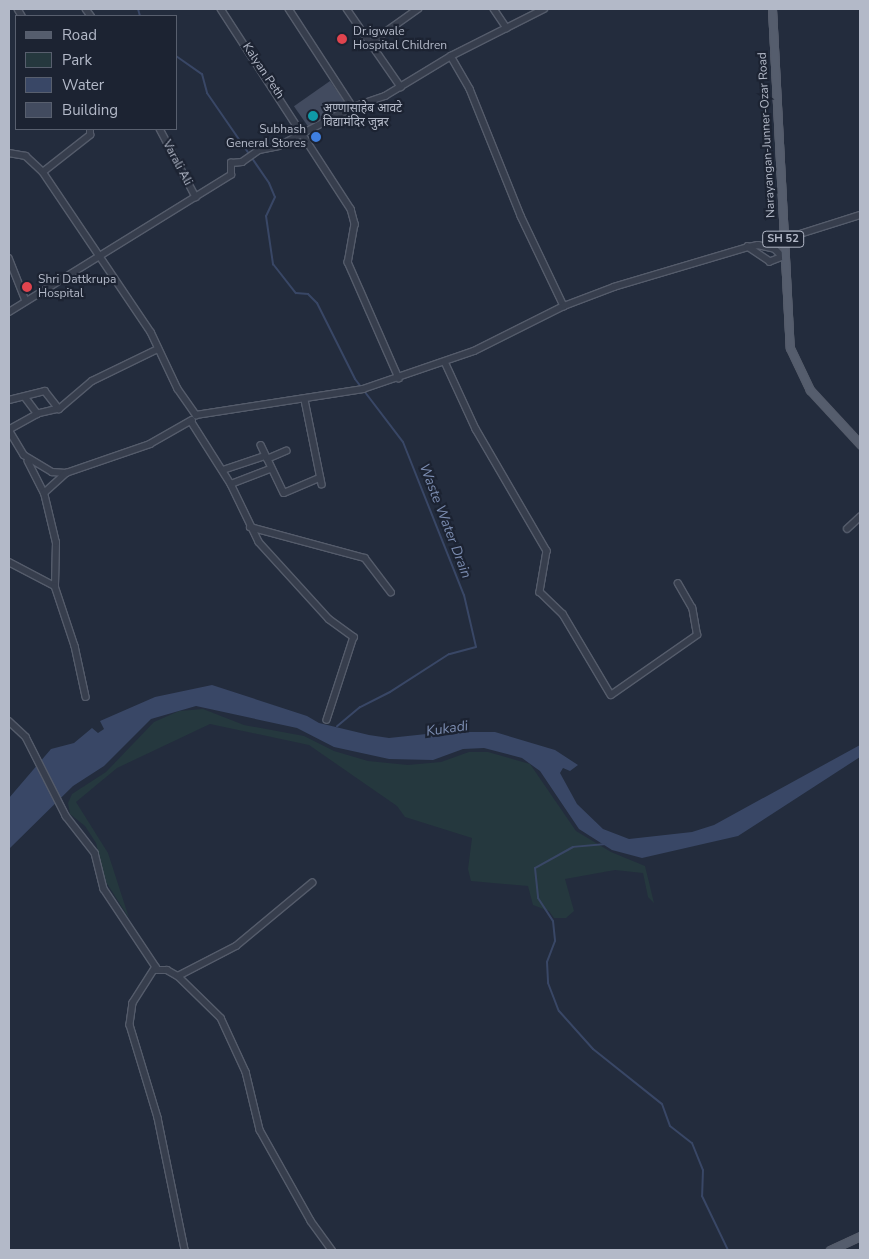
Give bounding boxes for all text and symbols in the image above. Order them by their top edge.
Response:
legend [15,15,178,130]
text: Road [62,25,97,45]
place label: Dr.igwale Hospital Children [353,25,447,53]
marker: Dr.igwale Hospital Children [335,32,349,46]
street label: Kalyan Peth [239,40,287,102]
text: Park [62,50,92,70]
street label: Narayangan-Junner-Ozar Road [755,52,779,218]
text: Water [62,75,104,95]
text: Building [62,100,118,120]
place label: अण्णासाहेब आवटे विद्यामंदिर जुन्नर [323,102,402,130]
marker: अण्णासाहेब आवटे विद्यामंदिर जुन्नर [307,110,319,122]
place label: Subhash General Stores [226,123,306,151]
marker: Subhash General Stores [310,131,322,143]
street label: Varali Ali [159,138,195,188]
road number: SH 52 [762,230,804,248]
place label: Shri Dattkrupa Hospital [38,273,116,301]
marker: Shri Dattkrupa Hospital [20,280,34,294]
water label: Waste Water Drain [415,461,475,581]
water label: Kukadi [425,718,469,740]

